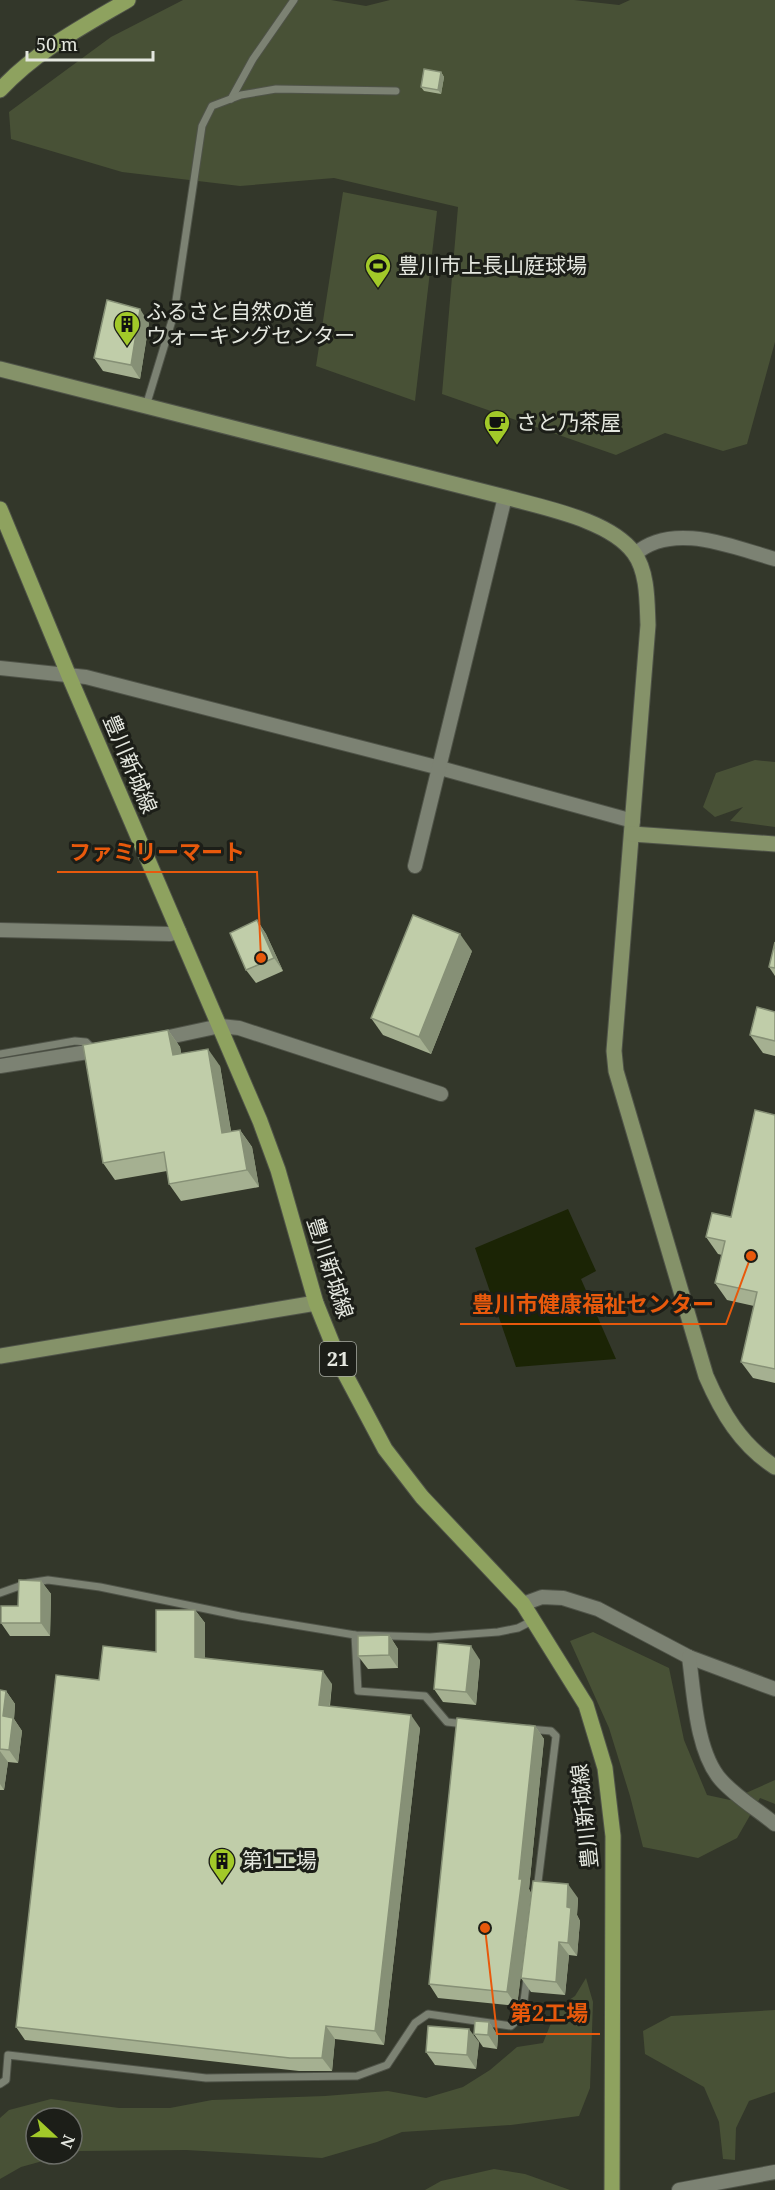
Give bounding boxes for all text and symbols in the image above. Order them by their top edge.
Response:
scale bar [27,24,153,62]
text: 50 m [36,32,78,56]
sports icon: 豊川市上長山庭球場 [363,251,393,289]
place label: 豊川市上長山庭球場 [398,251,587,279]
place label: ふるさと自然の道 ウォーキングセンター [146,297,355,349]
building icon: ふるさと自然の道 ウォーキングセンター [112,309,142,347]
cafe icon: さと乃茶屋 [482,408,512,446]
place label: さと乃茶屋 [516,408,621,436]
street label: 豊川新城線 [98,710,164,817]
callout: ファミリーマート [57,832,257,872]
text: ファミリーマート [69,836,245,866]
street label: 豊川新城線 [301,1213,360,1322]
callout: 豊川市健康福祉センター [460,1284,726,1324]
text: 豊川市健康福祉センター [472,1288,714,1318]
road number: 21 [320,1342,356,1376]
street label: 豊川新城線 [565,1762,603,1870]
building icon: 第1工場 [207,1846,237,1884]
place label: 第1工場 [242,1846,317,1874]
callout: 第2工場 [497,1994,600,2034]
text: 第2工場 [510,1997,588,2027]
north arrow [24,2106,84,2166]
text: N [55,2132,80,2152]

